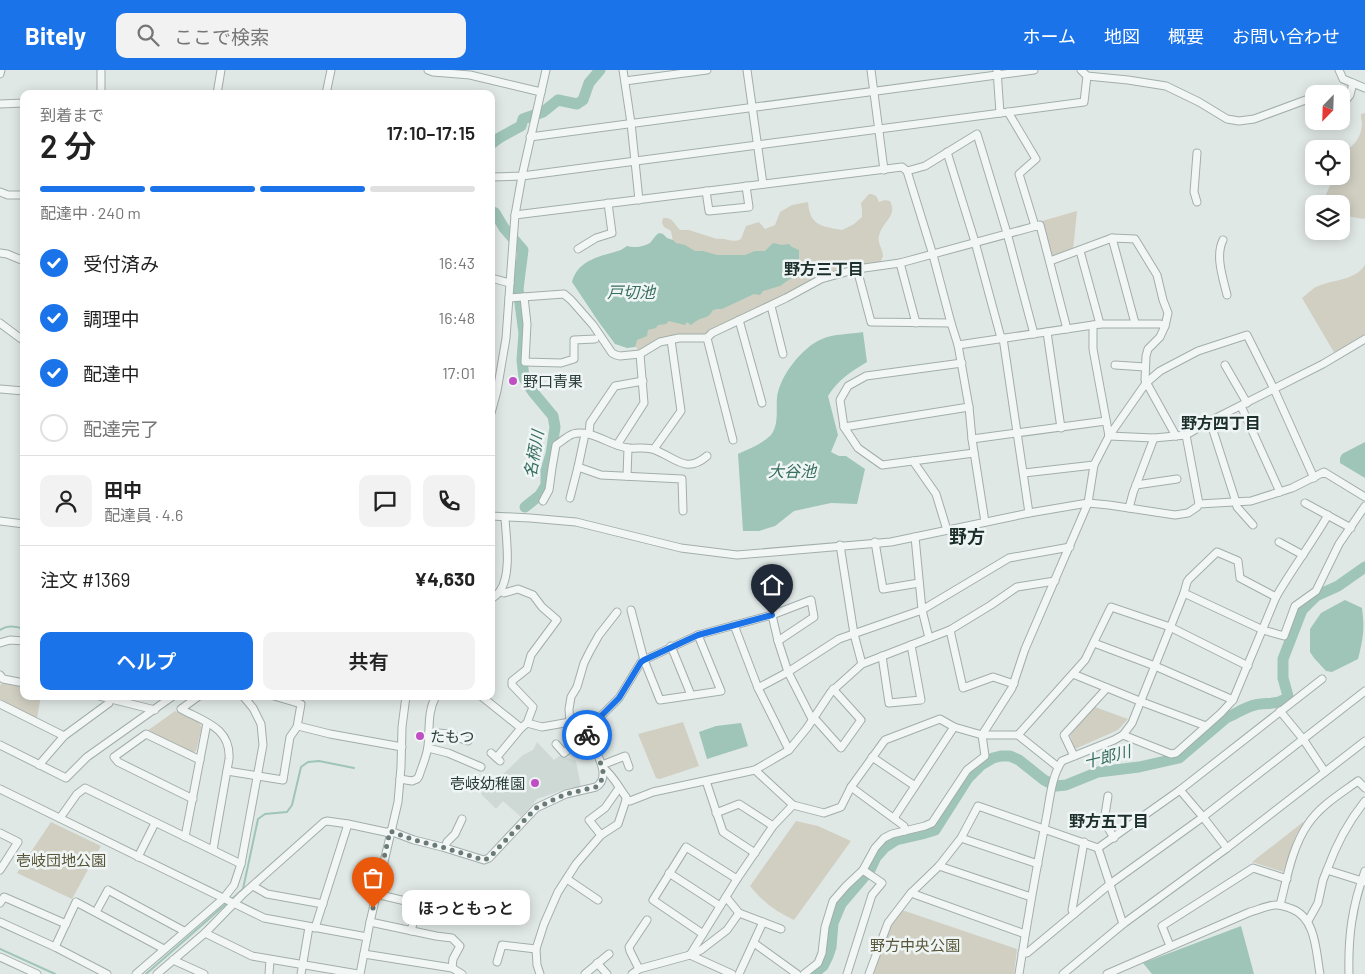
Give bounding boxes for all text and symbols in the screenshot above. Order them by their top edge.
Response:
search box [116,13,466,58]
text: Bitely [25,21,86,50]
icon: search [134,21,162,49]
text: ここで検索 [174,25,269,48]
text: ホーム [1023,25,1076,47]
text: 地図 [1104,25,1140,47]
text: 概要 [1168,25,1204,47]
text: お問い合わせ [1232,25,1340,47]
north arrow [1305,85,1350,130]
map controls [1305,85,1350,240]
text: 到着まで [40,105,104,124]
text: 17:10–17:15 [386,121,475,144]
text: 2 分 [40,126,96,164]
button: locate [1305,140,1350,185]
button: layers [1305,195,1350,240]
text: 配達中 · 240 m [40,203,141,222]
icon: check [40,249,68,277]
text: 受付済み [83,252,159,275]
text: 16:43 [439,253,475,272]
district label: 野方三丁目 [784,259,864,278]
water label: 戸切池 [607,282,657,301]
icon: check [40,304,68,332]
text: 調理中 [83,307,140,330]
text: 16:48 [439,308,475,327]
icon: check [40,359,68,387]
text: 配達中 [83,362,140,385]
text: 17:01 [442,363,475,382]
place label: 野口青果 [523,372,583,390]
marker: 野口青果 [507,375,519,387]
district label: 野方四丁目 [1181,413,1261,432]
text: 配達完了 [83,417,159,440]
water label: 名柄川 [519,427,547,479]
water label: 大谷池 [768,461,818,480]
button: person [40,475,92,527]
button: chat [359,475,411,527]
button: phone [423,475,475,527]
text: 田中 [104,478,142,501]
text: 配達員 · 4.6 [104,505,183,524]
district label: 野方 [949,525,985,547]
pin [751,564,793,615]
text: ¥4,630 [414,567,475,590]
text: 注文 #1369 [40,568,130,591]
icon: home [758,571,786,599]
button: ヘルプ [40,632,253,690]
button: 共有 [263,632,475,690]
courier [562,710,612,760]
icon: bike [573,721,601,749]
place label: たもつ [430,727,474,745]
marker: たもつ [414,730,426,742]
water label: 十郎川 [1081,740,1135,771]
place label: 壱岐幼稚園 [450,774,525,792]
marker: 壱岐幼稚園 [529,777,541,789]
district label: 野方五丁目 [1069,811,1149,830]
park label: 壱岐団地公園 [16,851,106,869]
pin [352,857,394,908]
icon: bag [359,864,387,892]
callout: ほっともっと [403,890,530,926]
text: ほっともっと [418,898,514,917]
park label: 野方中央公園 [870,936,960,954]

